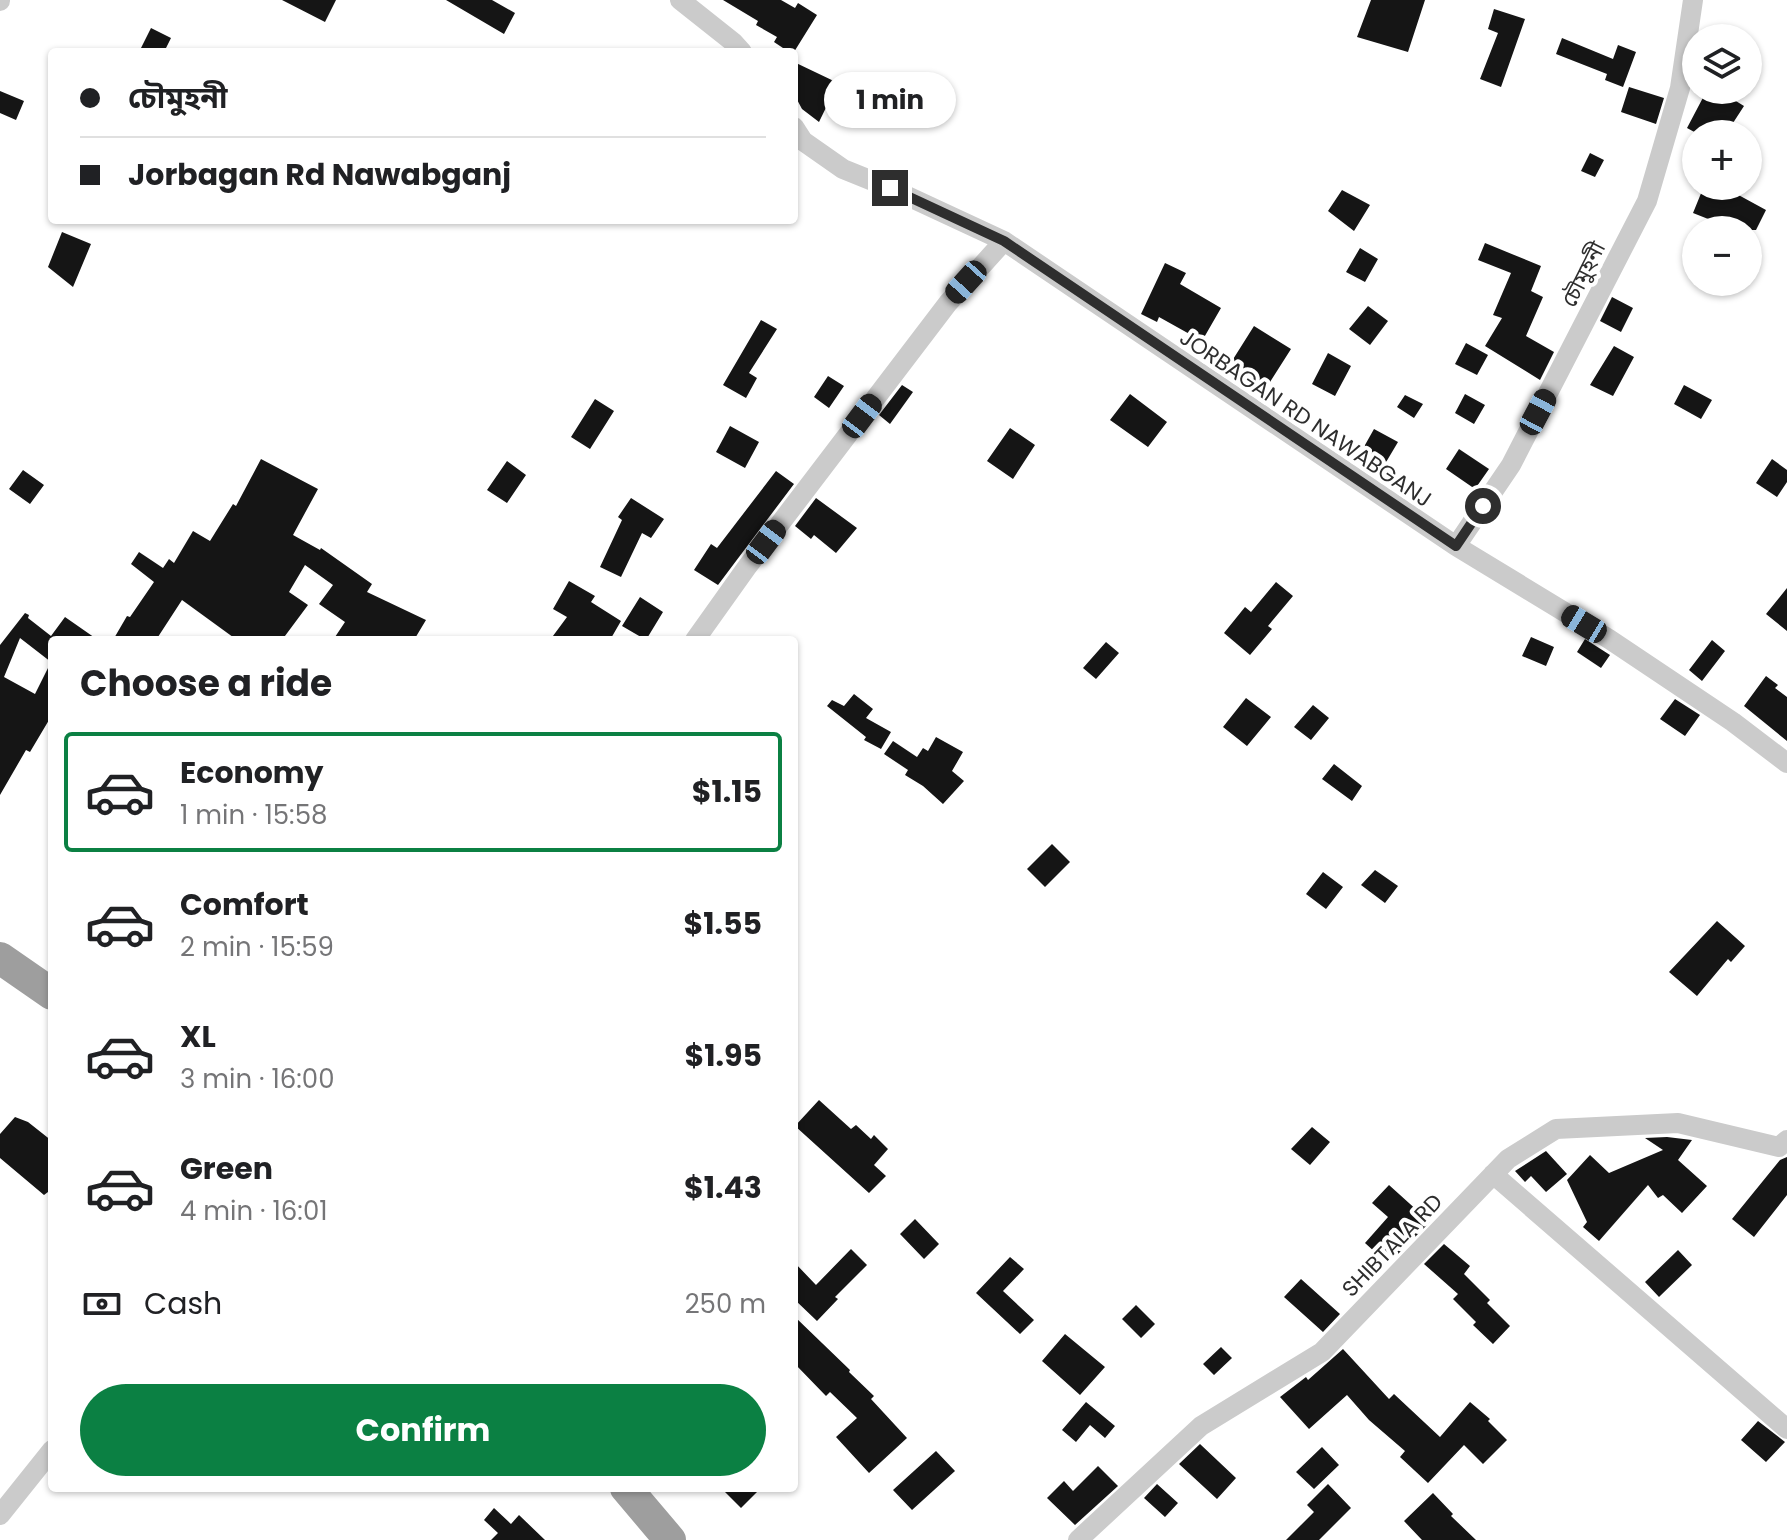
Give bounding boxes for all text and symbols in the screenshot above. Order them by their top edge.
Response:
map controls [1682,24,1762,296]
button: layers [1682,24,1762,104]
callout: 1 min [824,72,956,128]
text: চৌমুহনী [128,76,227,119]
text: 1 min [856,82,924,118]
button: + [1682,120,1762,200]
text: Jorbagan Rd Nawabganj [128,153,511,196]
route end [872,170,908,206]
button: − [1682,216,1762,296]
street label: চৌমুহনী [1554,235,1614,312]
car [941,256,991,308]
street label: JORBAGAN RD NAWABGANJ [1174,322,1438,515]
car [1516,385,1560,439]
car [838,390,886,442]
route start [1465,488,1501,524]
car [742,516,790,568]
car [1557,601,1611,647]
text: Choose a ride [80,658,332,709]
text: Economy [180,751,324,794]
icon: car [84,756,156,828]
text: $1.15 [692,770,762,813]
text: 1 min · 15:58 [180,797,327,833]
text: Comfort [180,883,309,926]
icon: car [84,888,156,960]
text: $1.55 [684,902,762,945]
text: 2 min · 15:59 [180,929,334,965]
text: XL [180,1015,216,1058]
icon: car [84,1020,156,1092]
text: $1.95 [685,1034,762,1077]
text: 3 min · 16:00 [180,1061,335,1097]
text: Green [180,1147,273,1190]
icon: car [84,1152,156,1224]
text: $1.43 [684,1166,762,1209]
street label: SHIBTALA RD [1335,1187,1450,1304]
text: 4 min · 16:01 [180,1193,328,1229]
icon: cash [80,1282,124,1326]
text: Cash [144,1282,222,1325]
text: 250 m [685,1286,766,1322]
button: Confirm [80,1384,766,1476]

